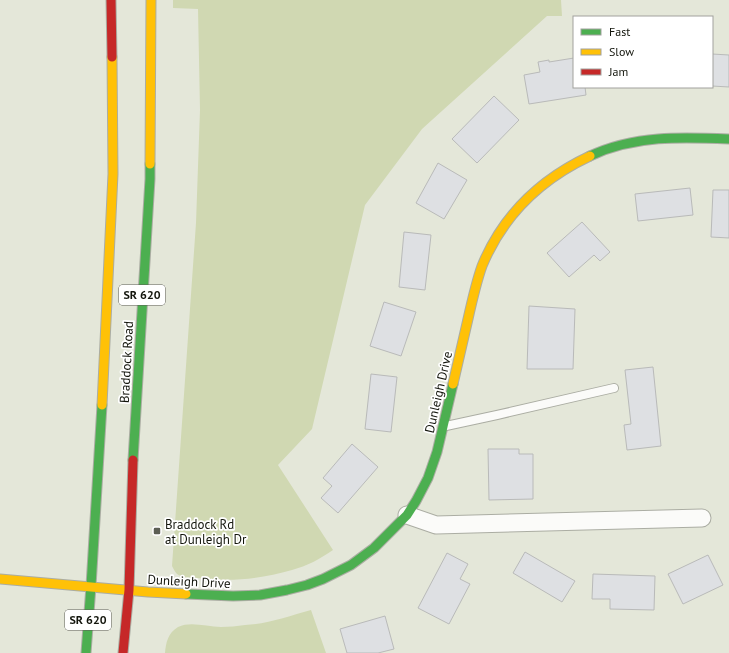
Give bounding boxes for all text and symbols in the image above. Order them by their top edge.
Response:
legend [573,16,713,88]
text: Fast [609,24,630,39]
text: Slow [609,44,634,59]
text: Jam [608,64,628,79]
road number: SR 620 [119,285,165,305]
street label: Braddock Road [116,321,137,403]
street label: Dunleigh Drive [421,350,456,435]
place label: Braddock Rd at Dunleigh Dr [165,516,247,548]
marker: Braddock Rd at Dunleigh Dr [152,526,162,536]
street label: Dunleigh Drive [147,571,231,592]
road number: SR 620 [65,610,111,630]

